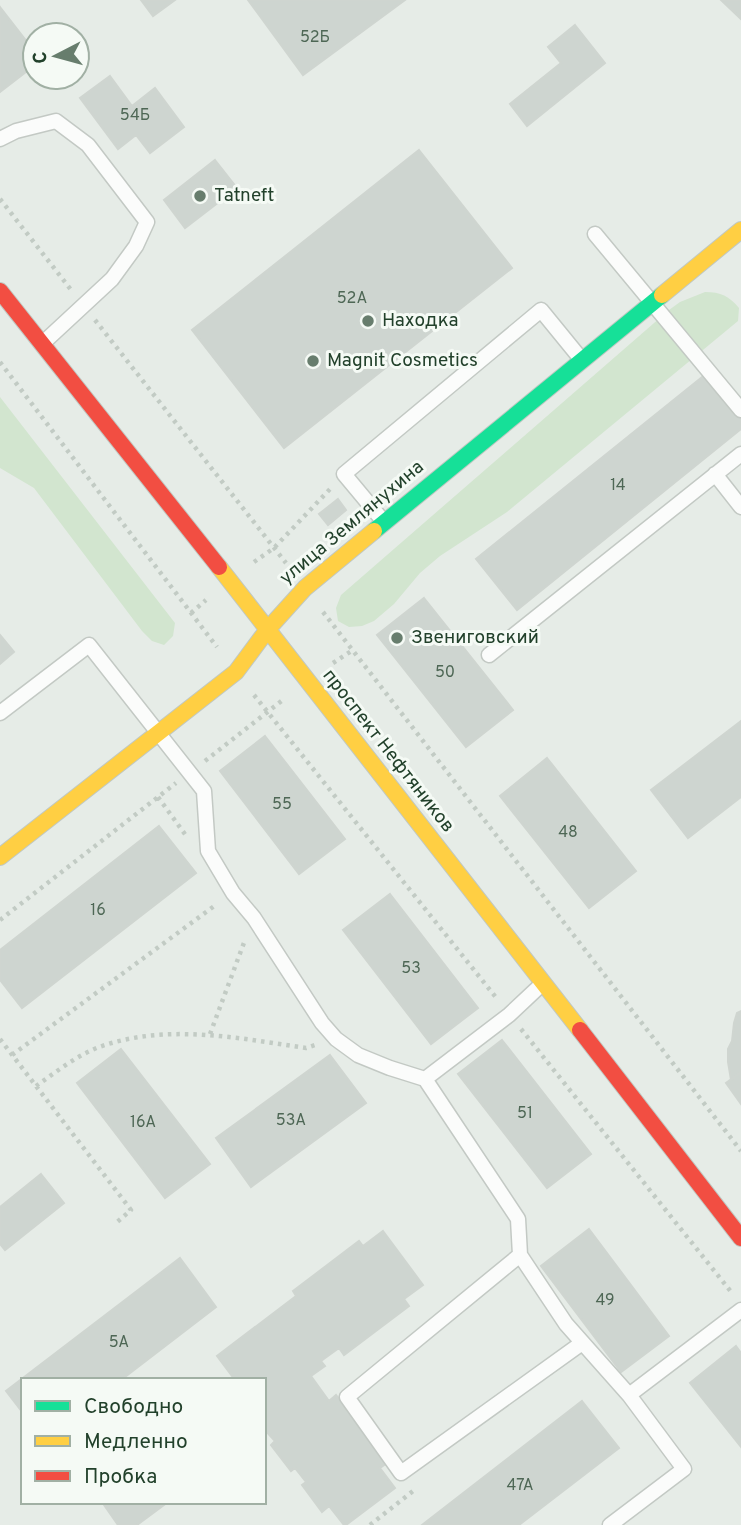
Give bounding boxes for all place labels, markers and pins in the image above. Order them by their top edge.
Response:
place label: Tatneft [214,184,274,208]
marker: Tatneft [192,188,208,204]
place label: Находка [382,309,459,333]
marker: Находка [360,313,376,329]
place label: Magnit Cosmetics [327,349,478,373]
marker: Magnit Cosmetics [305,353,321,369]
place label: Звениговский [411,626,539,650]
marker: Звениговский [389,630,405,646]

